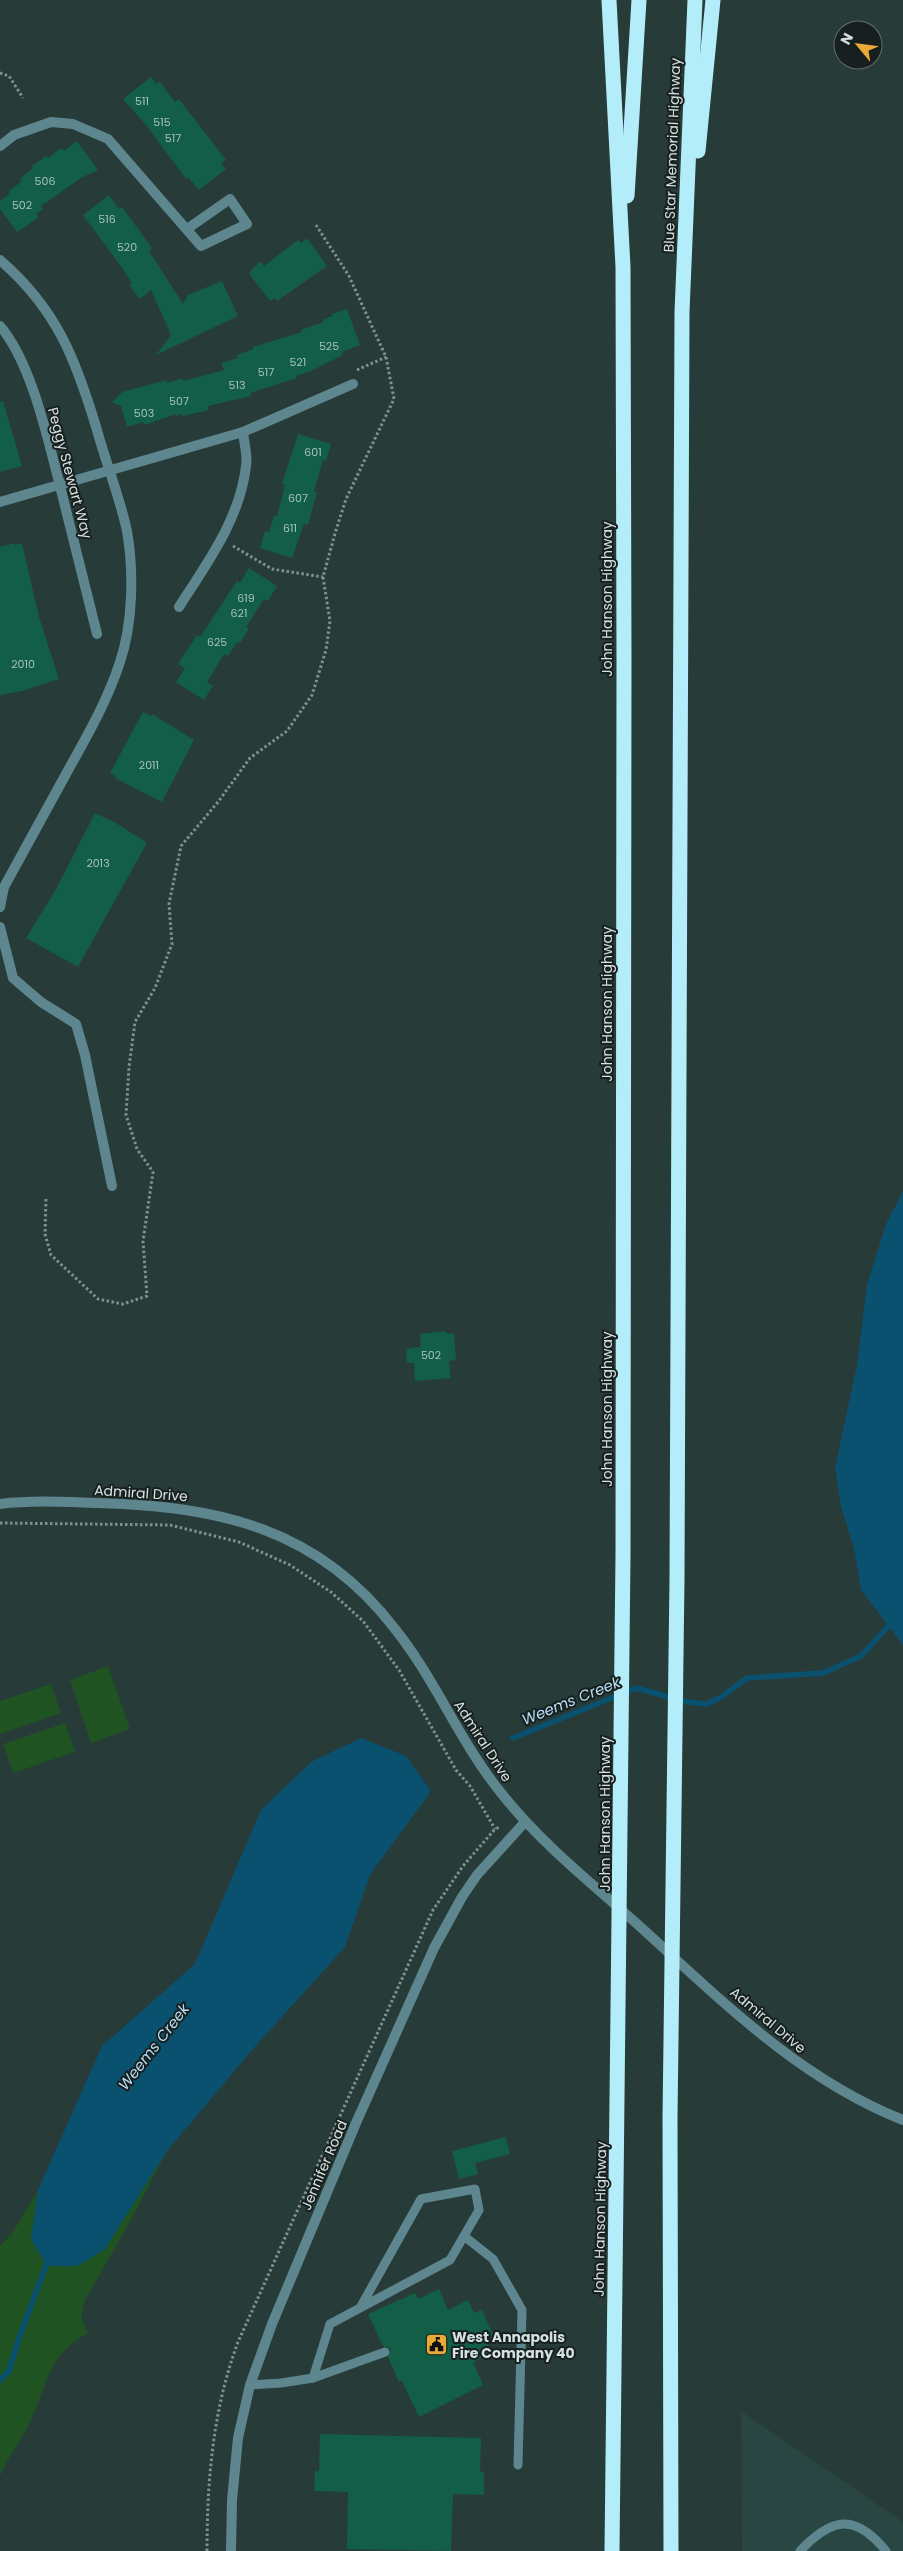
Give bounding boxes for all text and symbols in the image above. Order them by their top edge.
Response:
north arrow [833,20,883,70]
text: N [835,29,858,48]
street label: Blue Star Memorial Highway [659,57,685,253]
house number: 511 [135,93,149,109]
house number: 515 [153,114,171,130]
house number: 517 [165,130,181,146]
house number: 506 [35,173,55,189]
house number: 502 [12,197,32,213]
house number: 516 [98,211,116,227]
house number: 520 [117,239,137,255]
house number: 525 [319,338,339,354]
house number: 521 [290,354,306,370]
house number: 517 [258,364,274,380]
house number: 513 [229,377,245,393]
house number: 507 [169,393,189,409]
street label: Peggy Stewart Way [43,405,97,541]
house number: 503 [134,405,154,421]
house number: 601 [304,444,322,460]
house number: 607 [288,490,308,506]
house number: 611 [283,520,297,536]
street label: John Hanson Highway [597,521,617,677]
house number: 619 [237,590,255,606]
house number: 621 [231,605,247,621]
house number: 625 [207,634,227,650]
house number: 2010 [11,656,35,672]
house number: 2011 [139,757,159,773]
house number: 2013 [86,855,110,871]
street label: John Hanson Highway [597,926,617,1082]
street label: John Hanson Highway [597,1331,617,1487]
house number: 502 [421,1347,441,1363]
street label: Admiral Drive [94,1480,189,1506]
water label: Weems Creek [518,1671,624,1730]
street label: Admiral Drive [449,1696,517,1786]
street label: John Hanson Highway [595,1736,615,1892]
street label: Admiral Drive [726,1982,811,2058]
water label: Weems Creek [113,1998,195,2094]
street label: Jennifer Road [296,2117,352,2213]
street label: John Hanson Highway [589,2141,611,2297]
place label: West Annapolis Fire Company 40 [452,2327,575,2363]
public building icon: West Annapolis Fire Company 40 [424,2333,448,2357]

